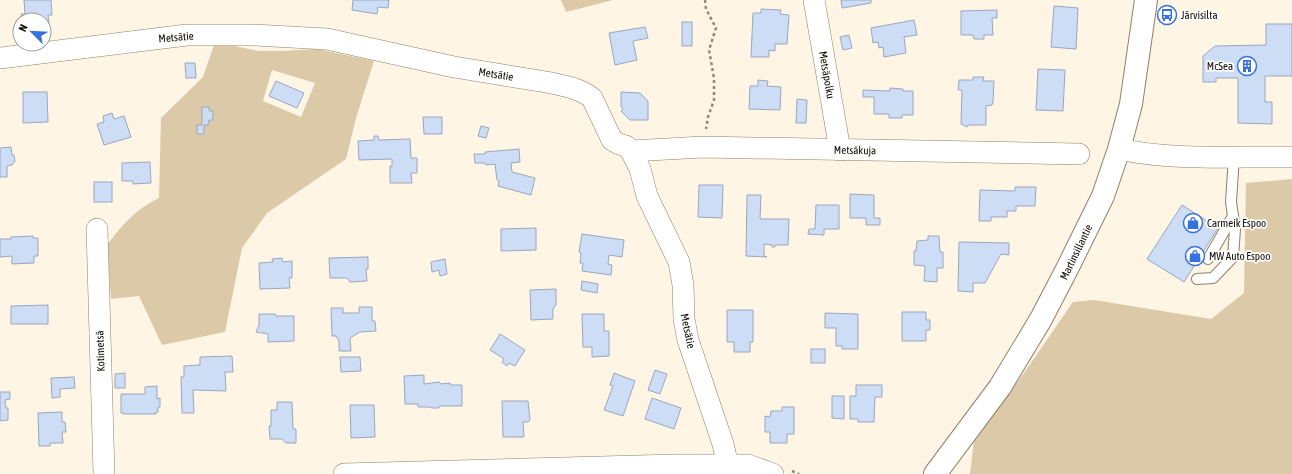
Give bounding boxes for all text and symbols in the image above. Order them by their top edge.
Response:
bus stop icon: Järvisilta [1156,4,1178,26]
place label: Järvisilta [1181,9,1218,21]
north arrow [12,12,52,52]
text: N [16,23,30,33]
street label: Metsätie [158,29,194,45]
street label: Metsäpolku [817,50,837,100]
building icon: McSea [1236,55,1258,77]
place label: McSea [1207,60,1233,72]
street label: Metsätie [478,65,514,83]
street label: Metsäkuja [834,144,876,156]
shop icon: Carmeik Espoo [1182,212,1204,234]
place label: Carmeik Espoo [1207,217,1266,229]
street label: Martinsillantie [1057,222,1095,282]
shop icon: MW Auto Espoo [1184,245,1206,267]
place label: MW Auto Espoo [1209,250,1270,262]
street label: Metsätie [678,313,698,349]
street label: Kotimetsä [93,330,107,372]

